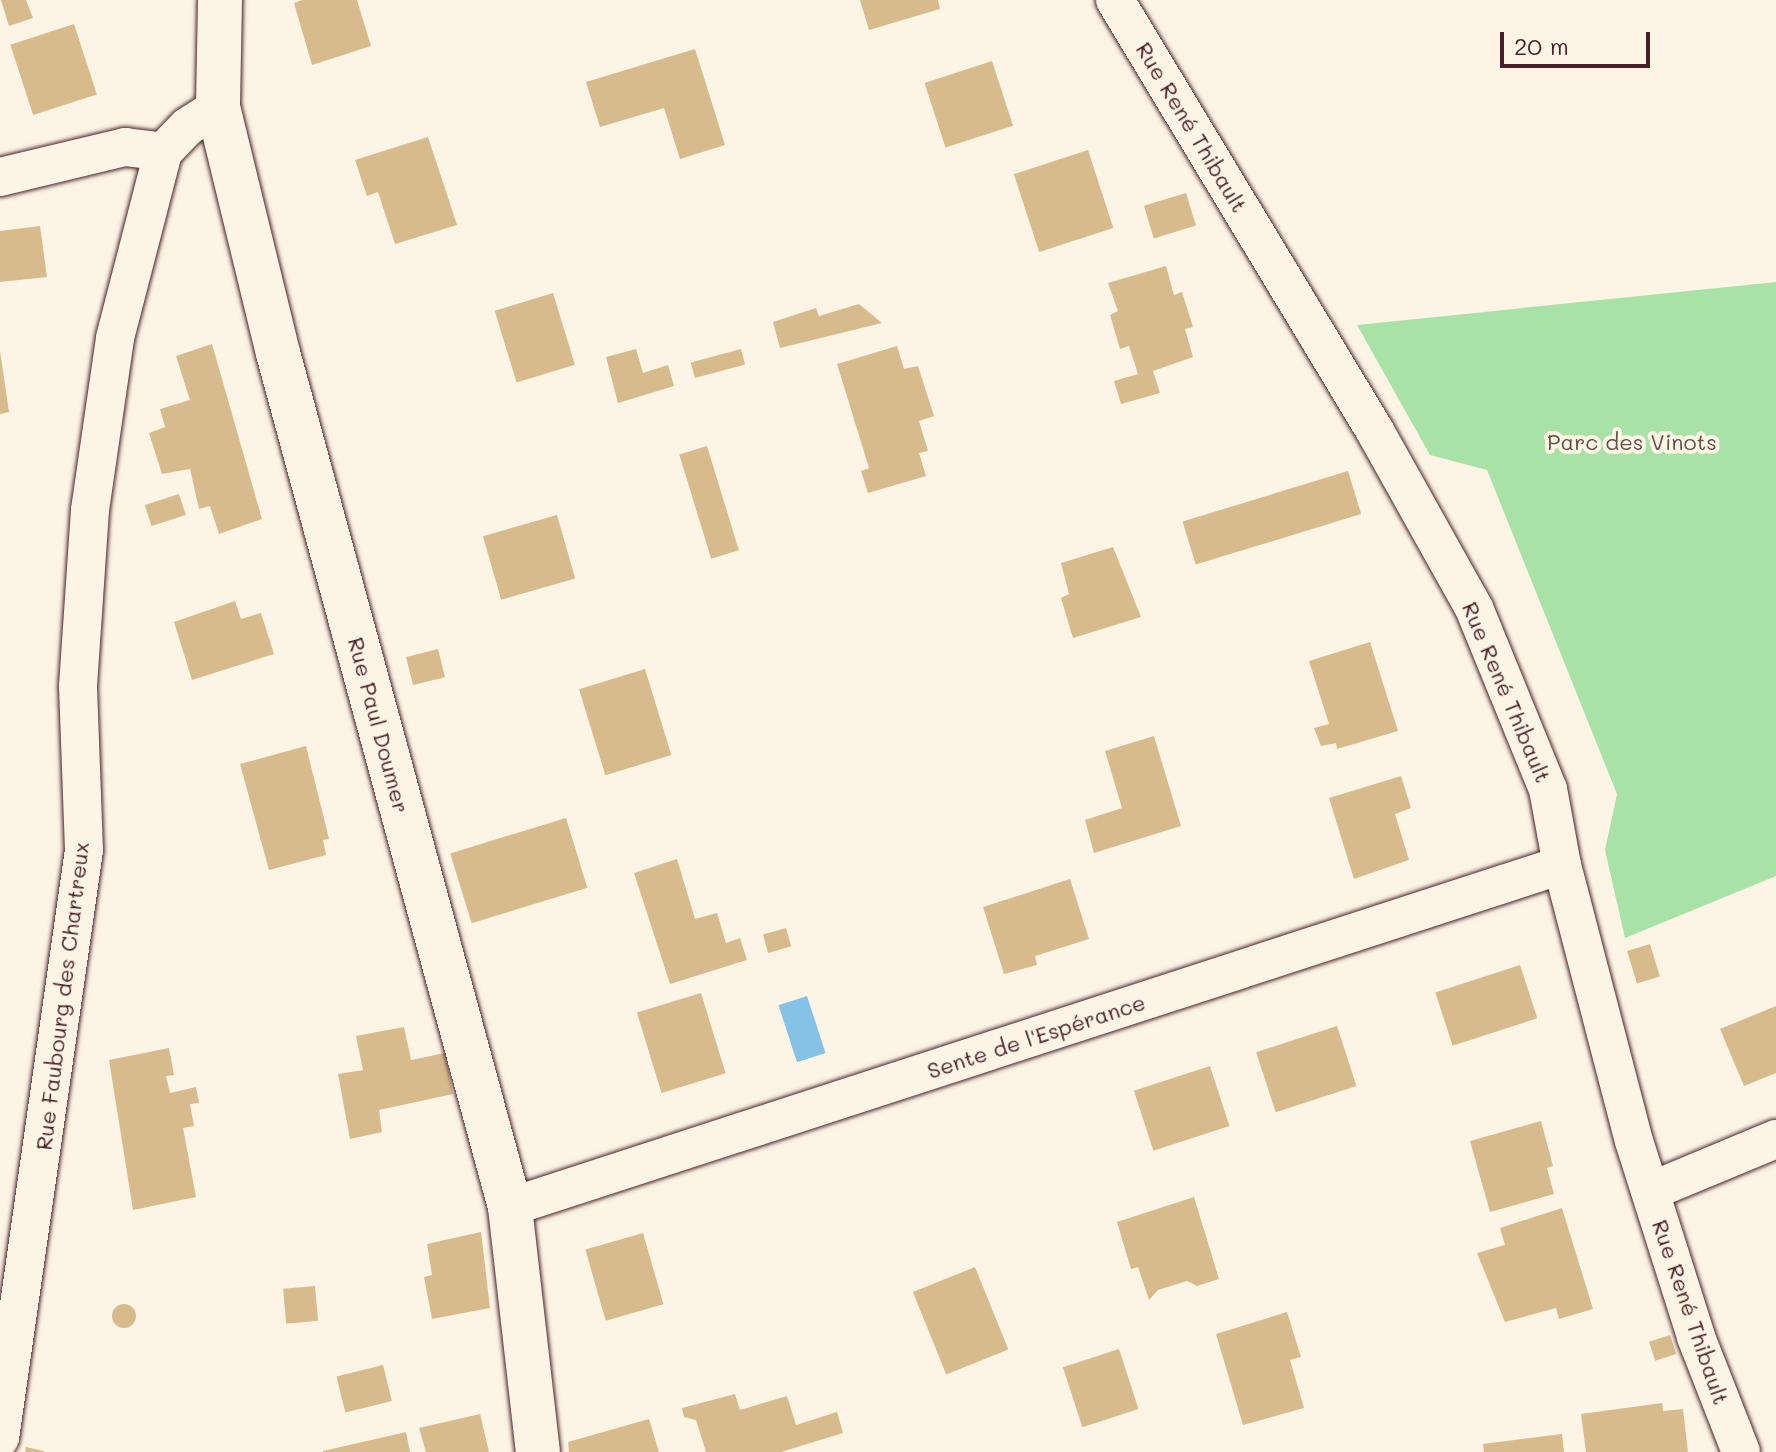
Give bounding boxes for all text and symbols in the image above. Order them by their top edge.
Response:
scale bar [1504,16,1654,66]
text: 20 m [1514,30,1569,61]
street label: Rue René Thibault [1131,37,1253,217]
park label: Parc des Vinots [1547,429,1717,455]
street label: Rue René Thibault [1457,598,1557,786]
street label: Rue Paul Doumer [343,634,415,816]
street label: Rue Faubourg des Chartreux [30,840,94,1152]
street label: Sente de l'Espérance [924,988,1148,1084]
street label: Rue René Thibault [1647,1216,1735,1408]

